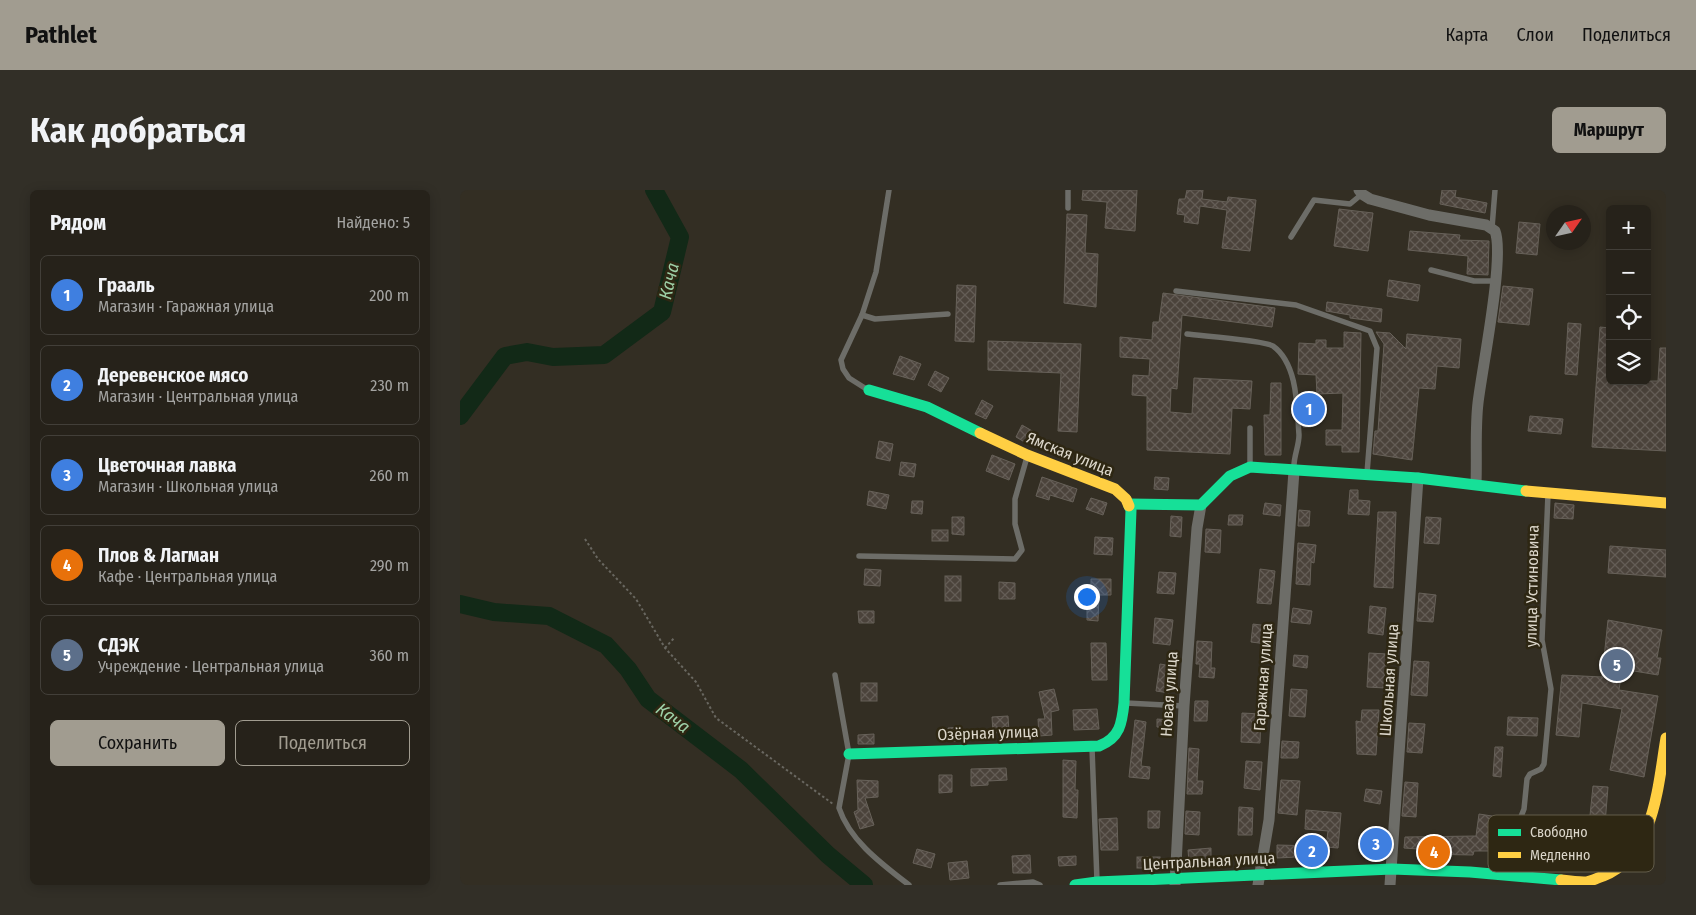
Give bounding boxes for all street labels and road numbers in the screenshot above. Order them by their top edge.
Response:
street label: Ямская улица [1024,428,1116,480]
street label: улица Устиновича [1521,525,1543,647]
street label: Гаражная улица [1250,622,1276,732]
street label: Школьная улица [1376,623,1402,737]
street label: Новая улица [1157,650,1181,737]
street label: Озёрная улица [937,722,1039,744]
street label: Центральная улица [1142,848,1276,874]

